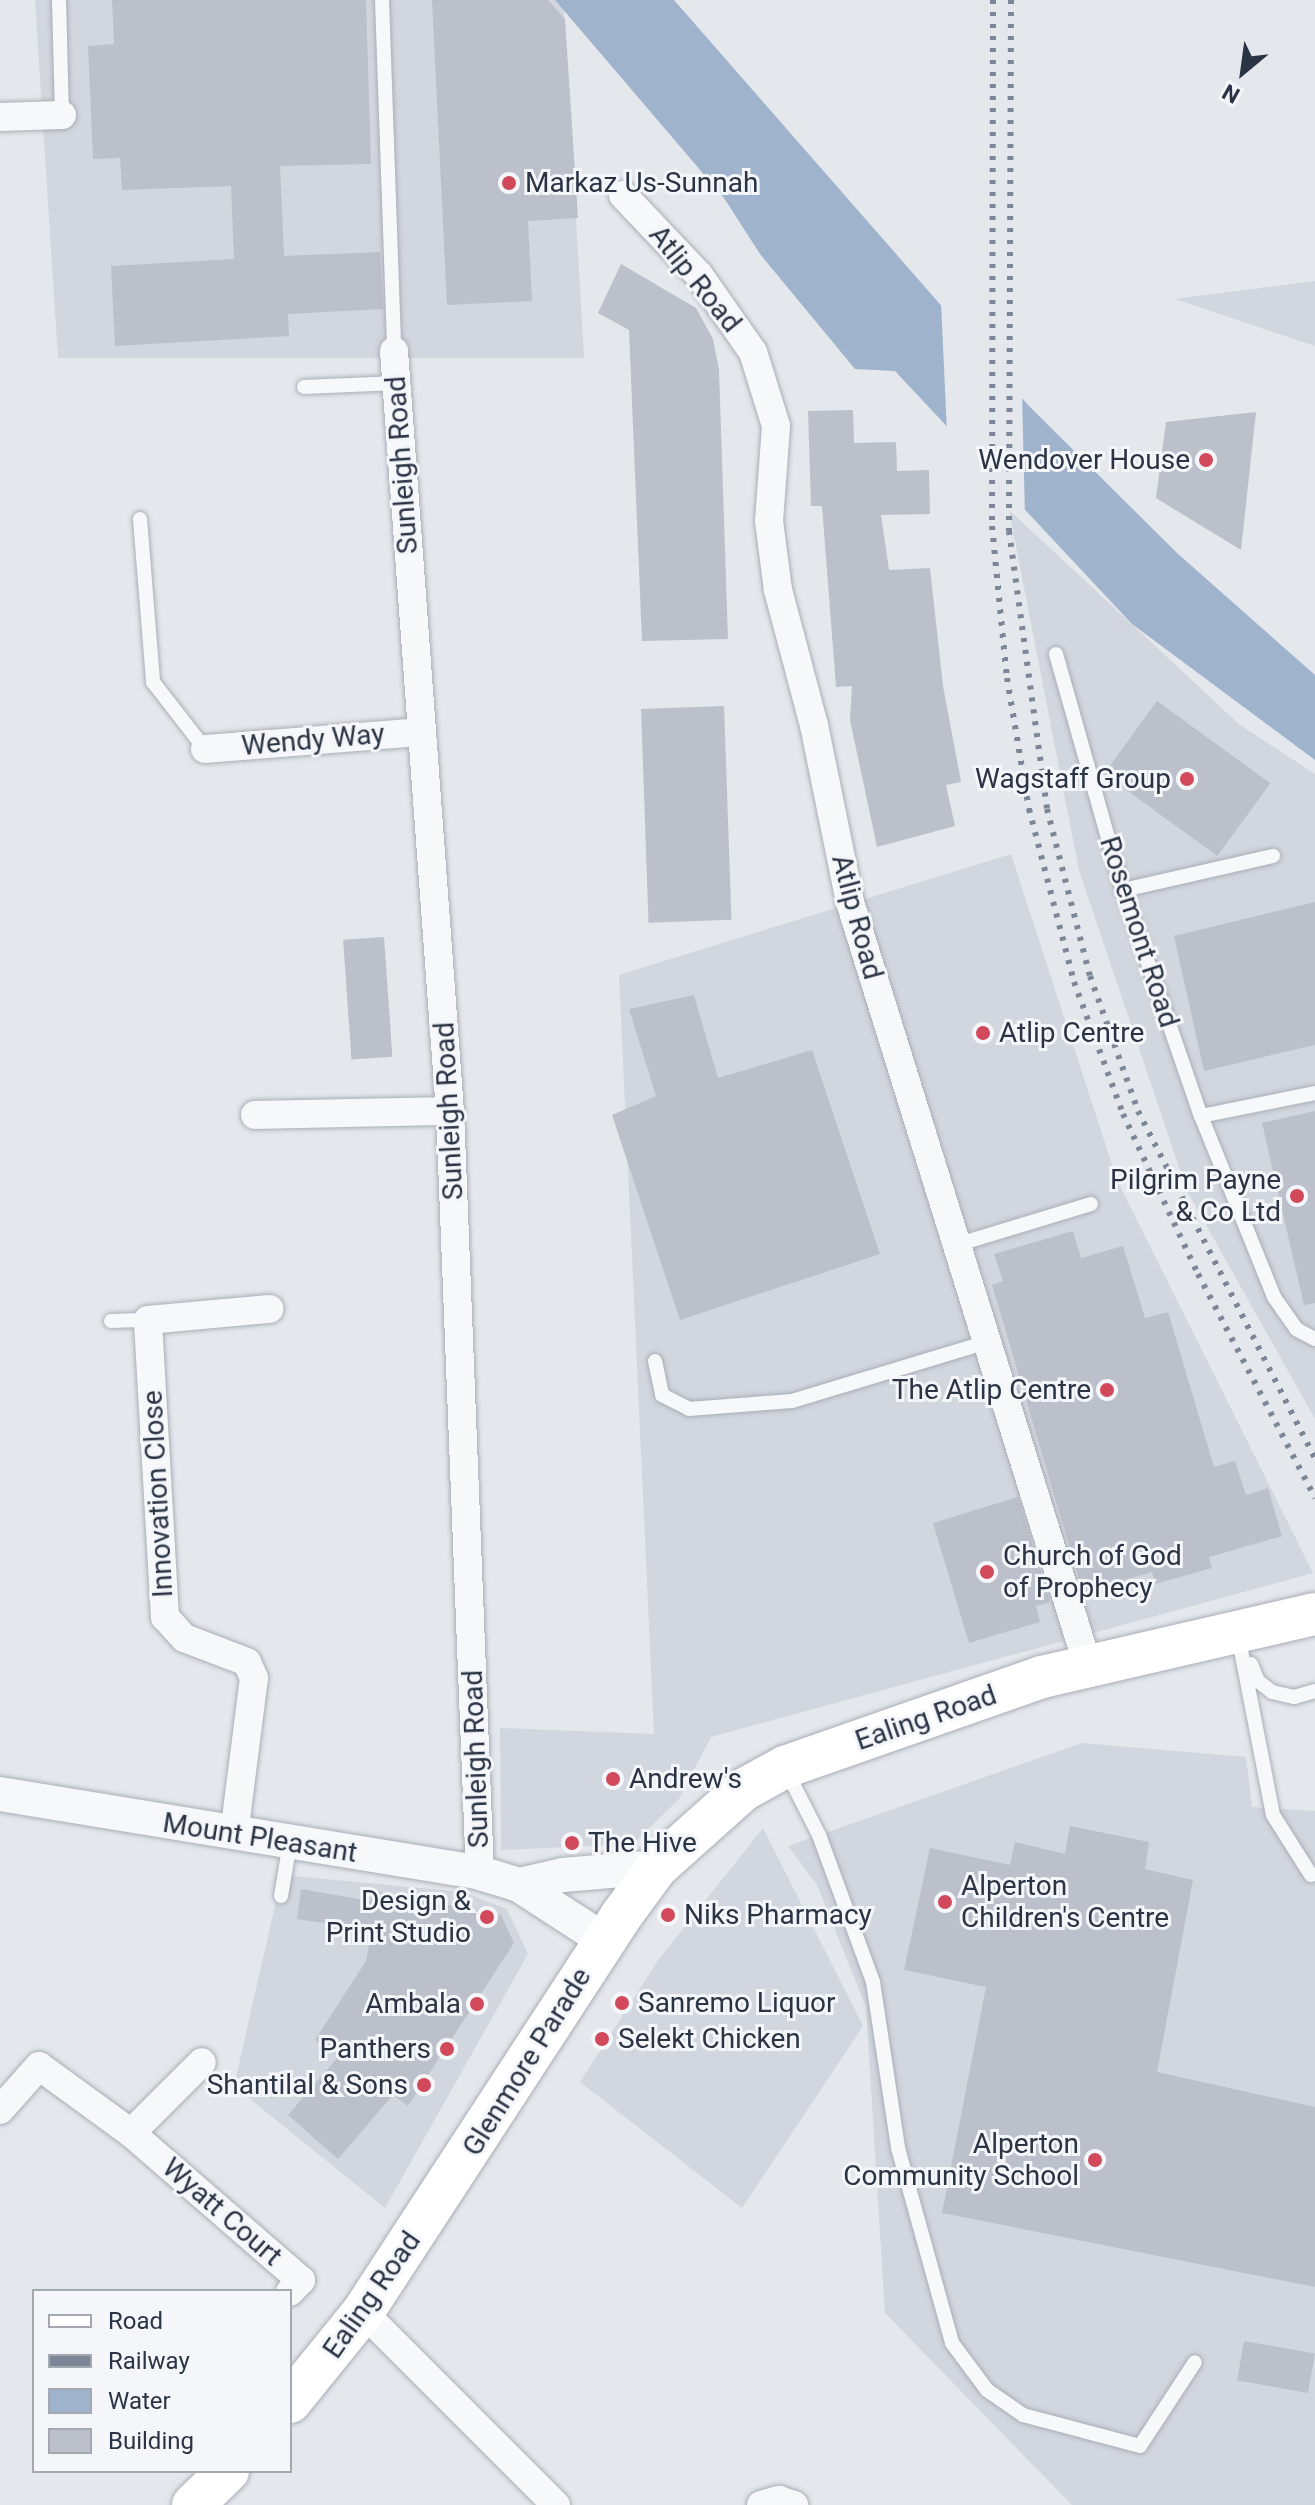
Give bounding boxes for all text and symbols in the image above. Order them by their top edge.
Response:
north arrow [1203,32,1283,112]
text: N [1218,79,1244,108]
place label: Markaz Us-Sunnah [525,166,758,200]
marker: Markaz Us-Sunnah [500,174,518,192]
street label: Atlip Road [642,219,748,339]
street label: Sunleigh Road [379,375,425,555]
place label: Wendover House [978,443,1190,477]
marker: Wendover House [1197,451,1215,469]
street label: Wendy Way [240,717,386,763]
place label: Wagstaff Group [975,762,1171,796]
marker: Wagstaff Group [1178,770,1196,788]
street label: Rosemont Road [1092,832,1186,1032]
street label: Atlip Road [824,851,890,983]
place label: Atlip Centre [999,1016,1144,1050]
street label: Sunleigh Road [428,1021,470,1201]
marker: Atlip Centre [974,1024,992,1042]
place label: Pilgrim Payne & Co Ltd [1110,1163,1281,1229]
marker: Pilgrim Payne & Co Ltd [1288,1187,1306,1205]
place label: The Atlip Centre [892,1373,1091,1407]
marker: The Atlip Centre [1098,1381,1116,1399]
street label: Innovation Close [136,1389,180,1599]
place label: Church of God of Prophecy [1003,1539,1182,1605]
marker: Church of God of Prophecy [978,1563,996,1581]
street label: Sunleigh Road [456,1669,496,1849]
street label: Ealing Road [851,1678,1001,1758]
place label: Andrew's [629,1762,742,1796]
marker: Andrew's [604,1770,622,1788]
street label: Mount Pleasant [160,1806,360,1870]
place label: The Hive [588,1826,697,1860]
marker: The Hive [563,1834,581,1852]
place label: Alperton Children's Centre [961,1869,1169,1935]
place label: Design & Print Studio [326,1884,471,1950]
marker: Alperton Children's Centre [936,1893,954,1911]
place label: Niks Pharmacy [684,1898,872,1932]
marker: Niks Pharmacy [659,1906,677,1924]
marker: Design & Print Studio [478,1908,496,1926]
street label: Glenmore Parade [456,1962,598,2162]
place label: Sanremo Liquor [638,1986,836,2020]
place label: Ambala [365,1987,461,2021]
marker: Sanremo Liquor [613,1994,631,2012]
marker: Ambala [468,1995,486,2013]
place label: Selekt Chicken [618,2022,801,2056]
marker: Selekt Chicken [593,2030,611,2048]
place label: Panthers [319,2032,431,2066]
marker: Panthers [438,2040,456,2058]
place label: Shantilal & Sons [207,2068,408,2102]
marker: Shantilal & Sons [415,2076,433,2094]
place label: Alperton Community School [843,2127,1079,2193]
street label: Wyatt Court [155,2151,289,2273]
marker: Alperton Community School [1086,2151,1104,2169]
street label: Ealing Road [316,2225,428,2365]
legend [32,2289,292,2473]
text: Road [108,2307,163,2335]
text: Railway [108,2347,190,2375]
text: Water [108,2387,171,2415]
text: Building [108,2427,194,2455]

